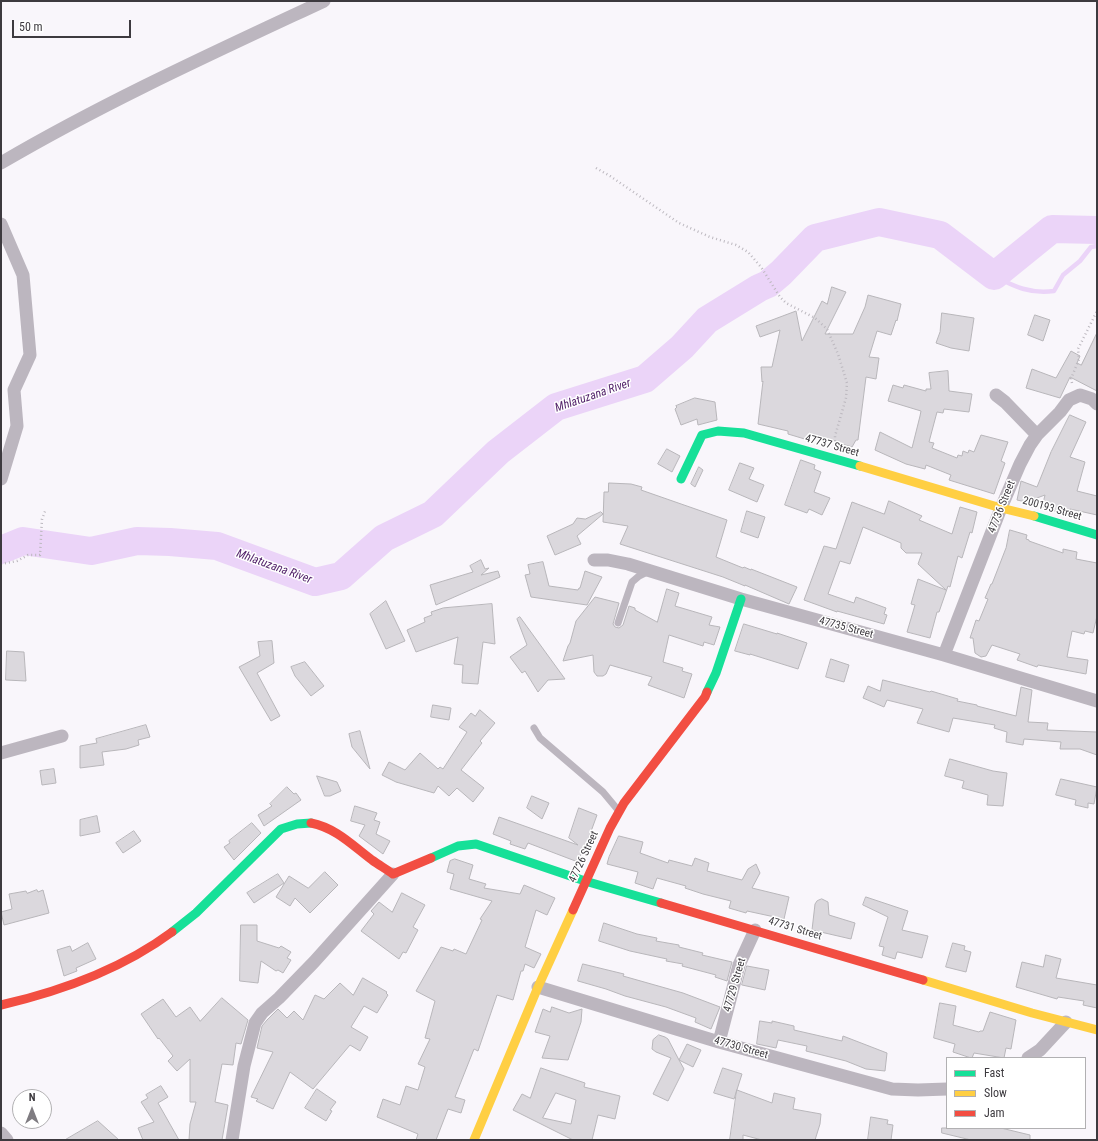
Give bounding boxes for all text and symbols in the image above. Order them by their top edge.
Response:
scale bar [14,12,133,38]
text: 50 m [19,20,43,34]
water label: Mhlatuzana River [553,376,633,416]
street label: 47737 Street [804,432,860,460]
street label: 47736 Street [985,479,1019,535]
street label: 200193 Street [1021,494,1083,524]
water label: Mhlatuzana River [234,547,314,587]
street label: 47735 Street [818,614,874,642]
street label: 47726 Street [566,829,602,885]
street label: 47731 Street [767,915,823,943]
street label: 47729 Street [721,957,749,1013]
street label: 47730 Street [713,1034,769,1062]
legend [946,1057,1086,1129]
text: Fast [984,1066,1004,1080]
text: Slow [984,1086,1007,1100]
north arrow [12,1089,52,1129]
text: N [29,1091,35,1104]
text: Jam [984,1106,1005,1120]

